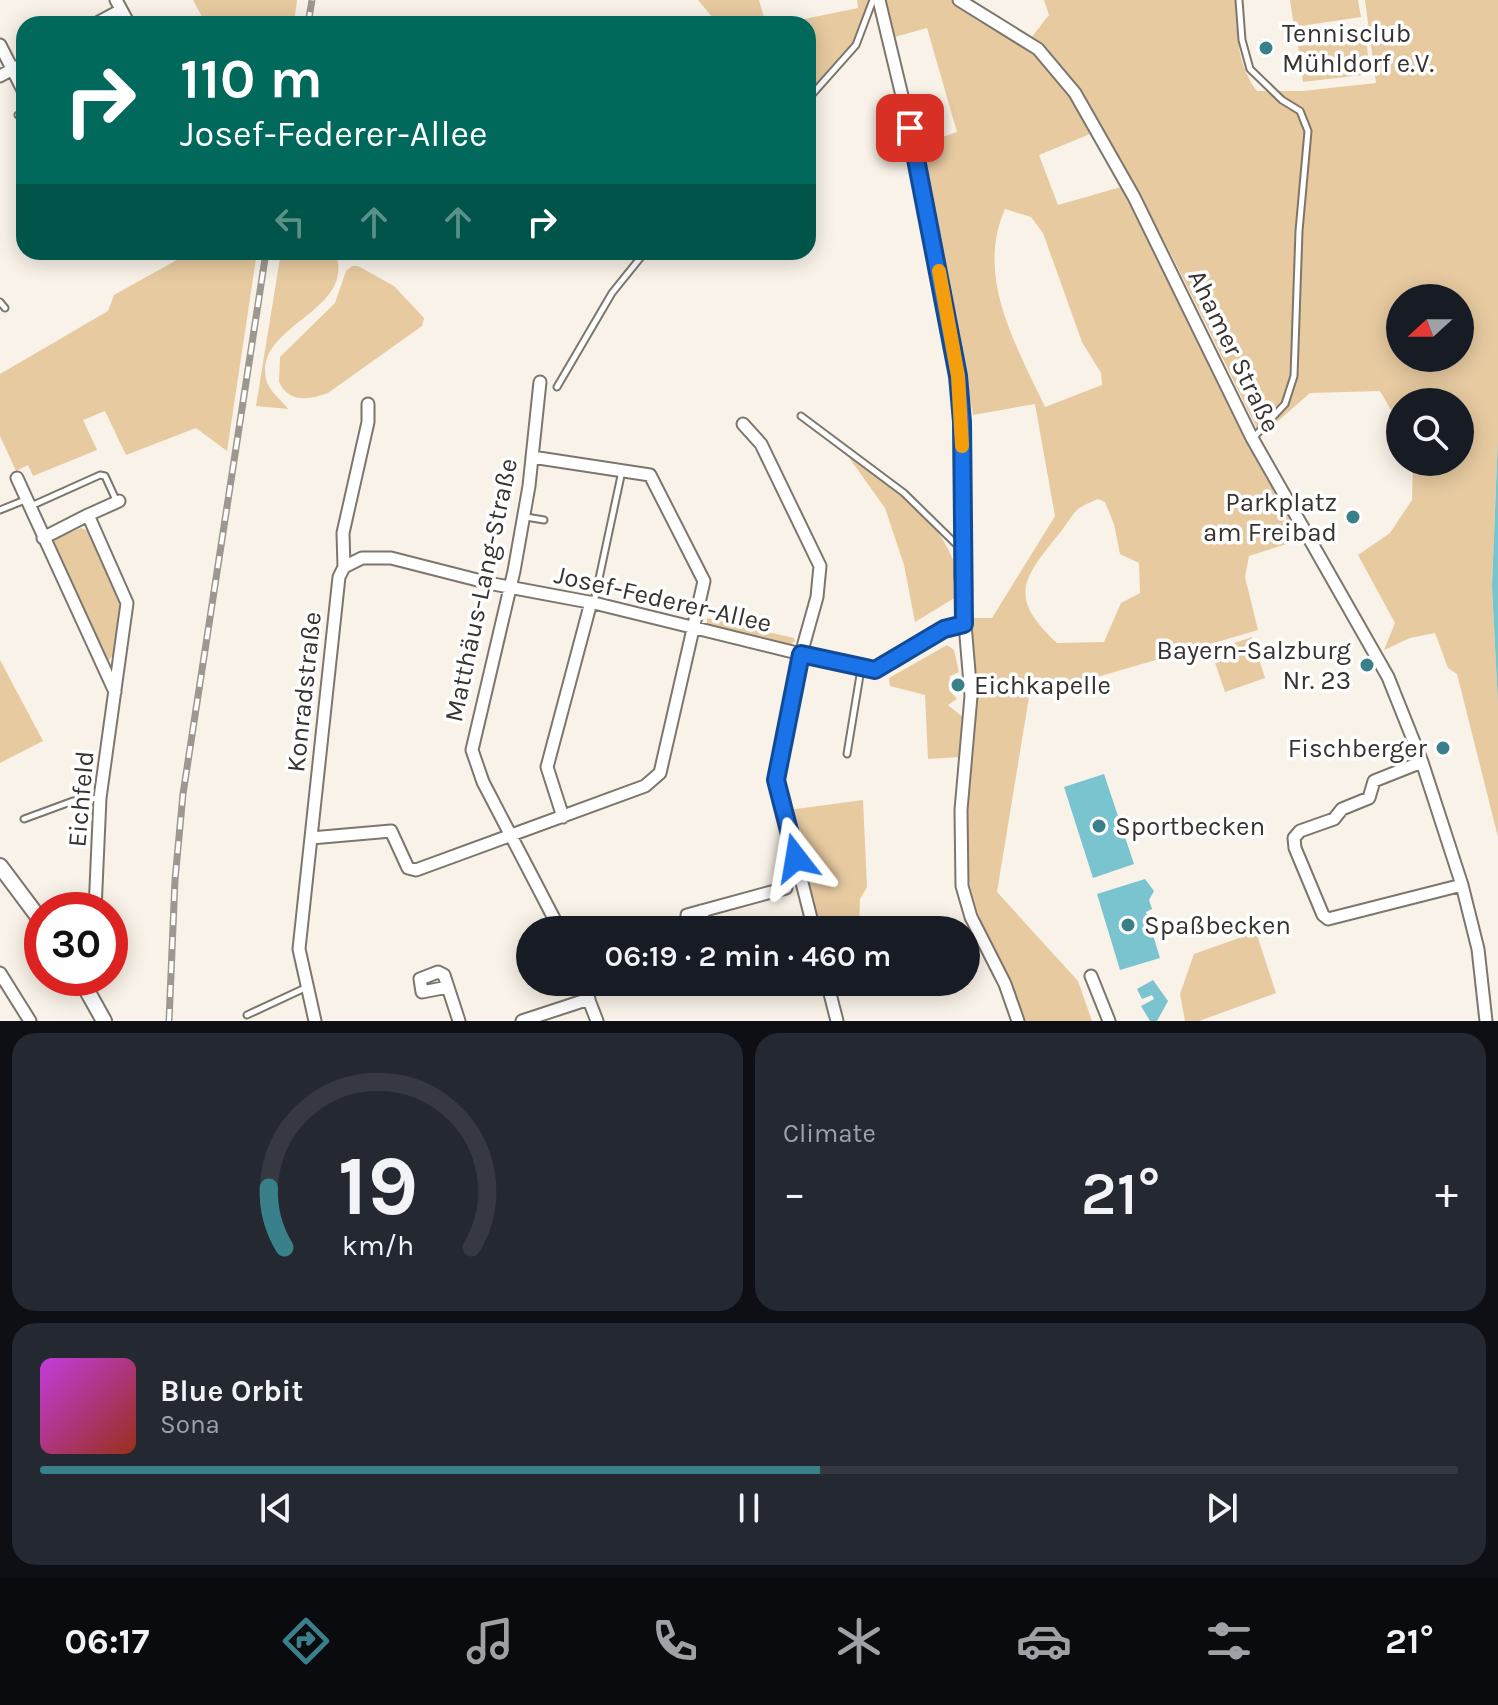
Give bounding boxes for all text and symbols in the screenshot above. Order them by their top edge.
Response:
place label: Tennisclub Mühldorf e.V. [1282,18,1434,79]
marker: Tennisclub Mühldorf e.V. [1257,39,1275,57]
text: 110 m [180,46,323,111]
icon: right [48,48,152,152]
pin [876,94,944,162]
icon: arrive [888,106,932,150]
text: Josef-Federer-Allee [180,113,487,155]
icon: left [268,200,312,244]
icon: ahead [352,200,396,244]
icon: ahead [436,200,480,244]
icon: right [520,200,564,244]
street label: Ahamer Straße [1181,265,1287,437]
north arrow [1386,284,1474,372]
map controls [1386,284,1474,476]
button: search [1386,388,1474,476]
street label: Matthäus-Lang-Straße [438,455,524,725]
place label: Parkplatz am Freibad [1203,487,1337,548]
marker: Parkplatz am Freibad [1344,508,1362,526]
street label: Josef-Federer-Allee [551,559,775,639]
street label: Konradstraße [280,610,328,774]
place label: Bayern-Salzburg Nr. 23 [1156,635,1351,696]
marker: Bayern-Salzburg Nr. 23 [1358,656,1376,674]
place label: Eichkapelle [974,670,1111,701]
marker: Eichkapelle [949,676,967,694]
place label: Fischberger [1288,733,1428,764]
marker: Fischberger [1434,739,1452,757]
street label: Eichfeld [61,750,101,848]
place label: Sportbecken [1115,811,1265,842]
position arrow [754,816,838,900]
marker: Sportbecken [1090,817,1108,835]
speed limit sign: 30 [24,892,128,996]
place label: Spaßbecken [1144,910,1291,941]
marker: Spaßbecken [1119,916,1137,934]
text: 06:19 · 2 min · 460 m [605,938,891,974]
text: Climate [783,1118,876,1149]
text: 19 [337,1138,418,1235]
text: 21° [1081,1159,1160,1229]
text: − [783,1168,806,1219]
text: + [1435,1168,1458,1219]
text: km/h [341,1229,414,1262]
text: Blue Orbit [160,1373,303,1409]
text: Sona [160,1409,220,1440]
icon: previous [254,1486,298,1530]
icon: pause [727,1486,771,1530]
icon: next [1200,1486,1244,1530]
icon: directions [278,1613,334,1669]
icon: music [462,1613,518,1669]
icon: phone [647,1613,703,1669]
icon: climate [831,1613,887,1669]
icon: car [1016,1613,1072,1669]
icon: filters [1201,1613,1257,1669]
text: 06:17 [64,1620,149,1662]
text: 21° [1385,1620,1434,1662]

